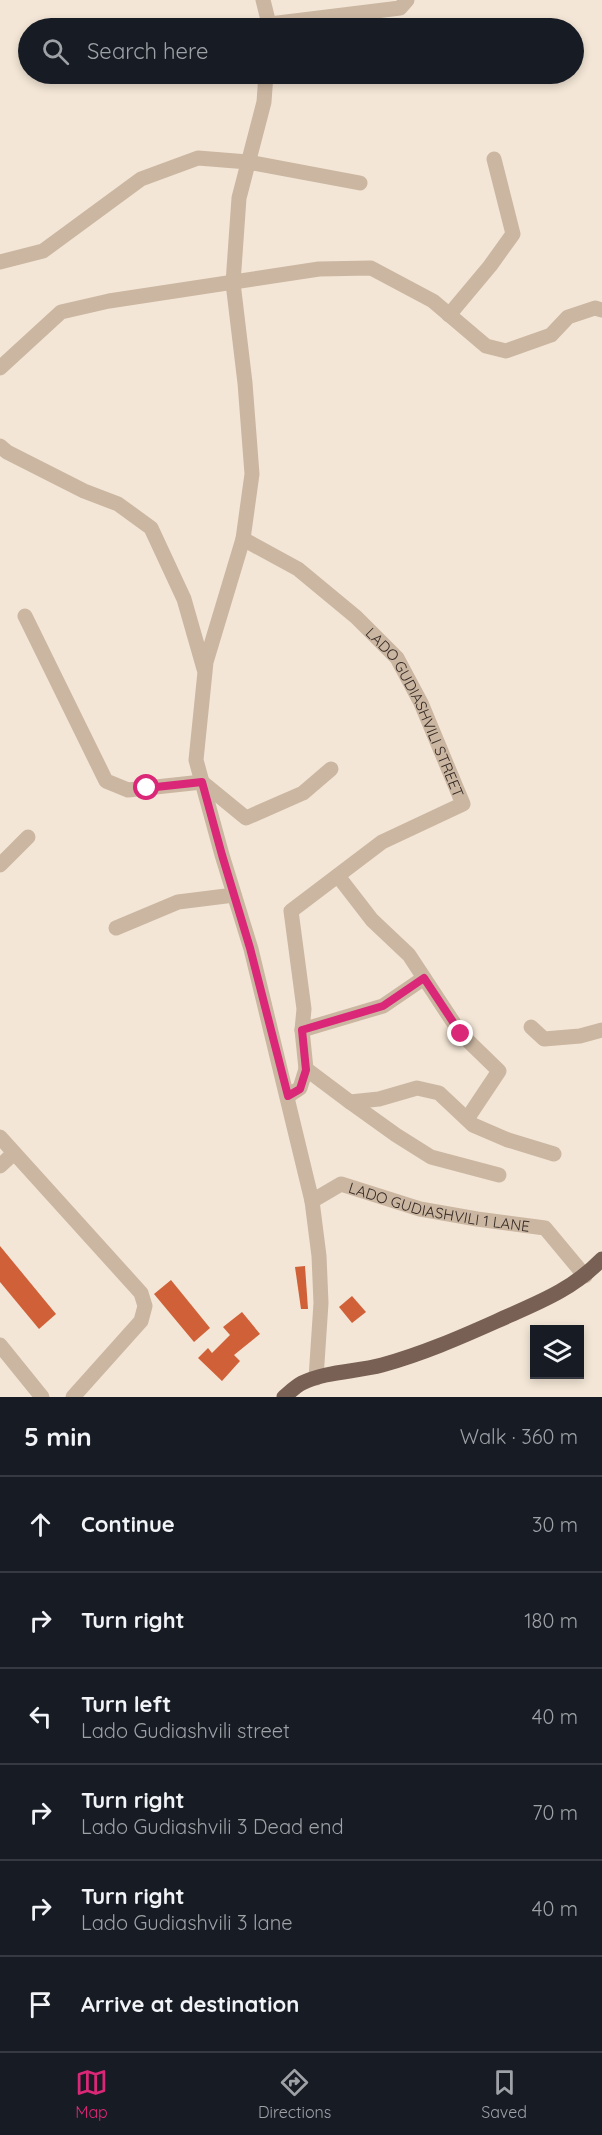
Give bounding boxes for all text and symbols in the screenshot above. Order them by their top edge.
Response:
search box [18,18,584,84]
icon: search [39,35,72,68]
text: Search here [87,37,208,65]
street label: LADO GUDIASHVILI STREET [362,623,469,800]
route start [133,774,159,800]
route end [447,1020,473,1046]
street label: LADO GUDIASHVILI 1 LANE [347,1178,531,1235]
map controls [530,1325,584,1379]
button: layers [530,1325,584,1379]
text: 5 min [24,1420,92,1453]
text: Walk · 360 m [460,1424,578,1449]
icon: ahead [24,1508,57,1541]
text: Continue [81,1510,175,1538]
text: 30 m [532,1512,578,1537]
icon: right [24,1604,57,1637]
text: Turn right [81,1606,185,1634]
text: 180 m [524,1608,578,1633]
text: Turn left [81,1690,171,1718]
icon: left [24,1700,57,1733]
text: 40 m [532,1704,578,1729]
text: Lado Gudiashvili street [81,1718,290,1743]
text: Turn right [81,1786,185,1814]
icon: right [24,1796,57,1829]
text: 70 m [532,1800,578,1825]
text: Lado Gudiashvili 3 Dead end [81,1814,344,1839]
text: Turn right [81,1882,185,1910]
icon: right [24,1892,57,1925]
text: 40 m [532,1896,578,1921]
text: Lado Gudiashvili 3 lane [81,1910,293,1935]
icon: arrive [24,1988,57,2021]
text: Arrive at destination [81,1990,299,2018]
tab: Map [75,2066,108,2122]
tab: Directions [258,2066,331,2122]
tab: Saved [481,2066,527,2122]

